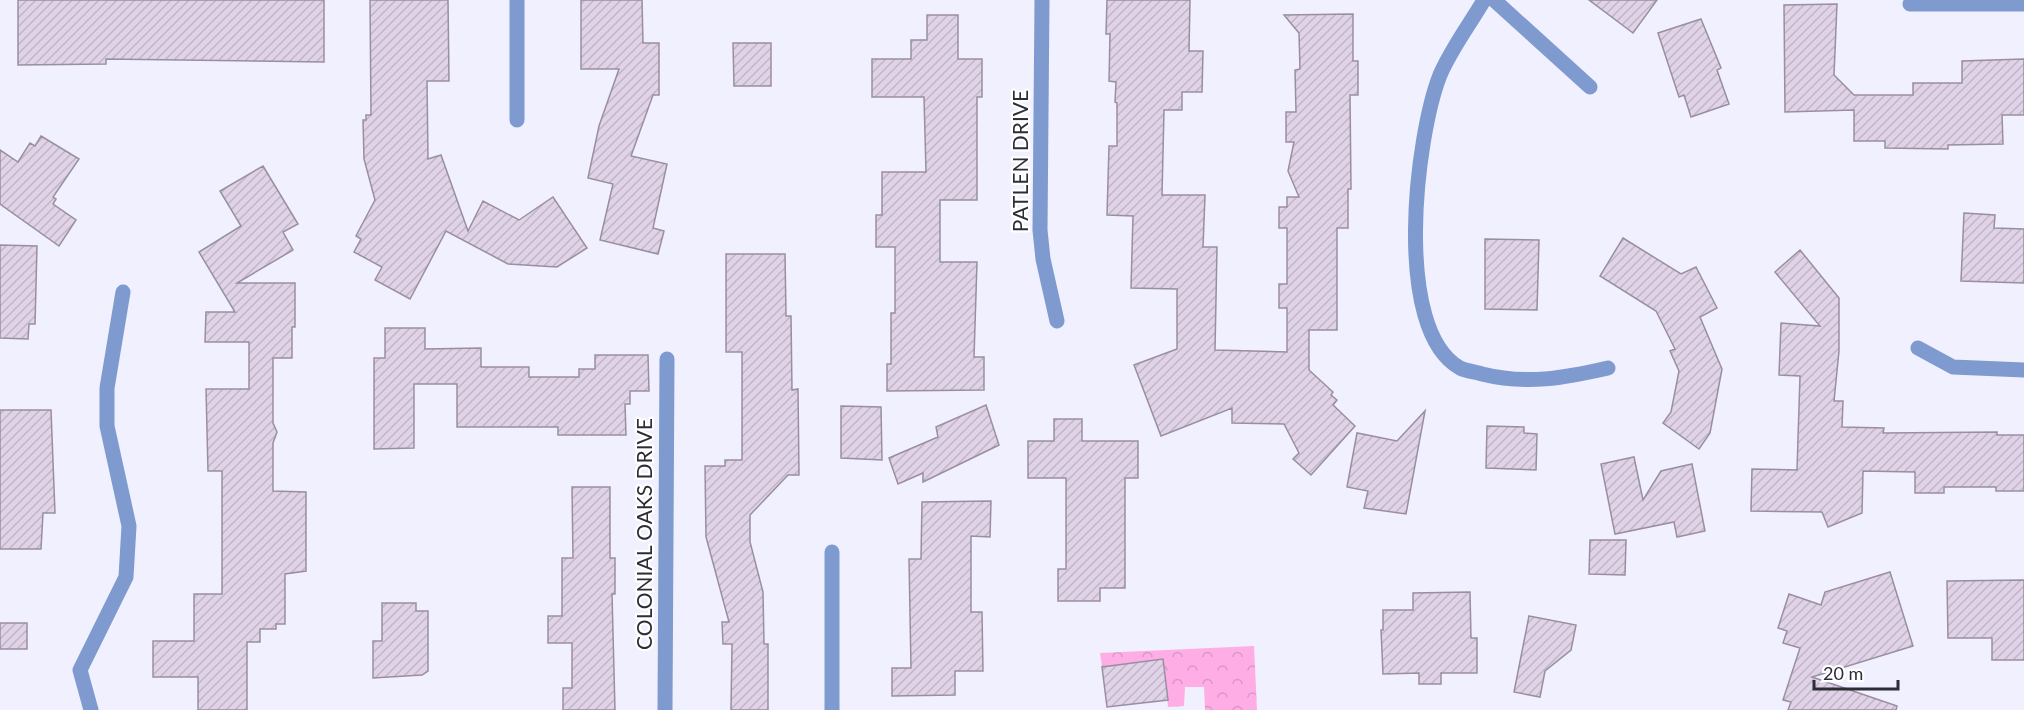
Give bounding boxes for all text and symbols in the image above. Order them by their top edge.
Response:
street label: PATLEN DRIVE [1007,90,1032,232]
street label: COLONIAL OAKS DRIVE [631,418,656,650]
scale bar [1814,653,1898,691]
text: 20 m [1823,662,1863,684]

